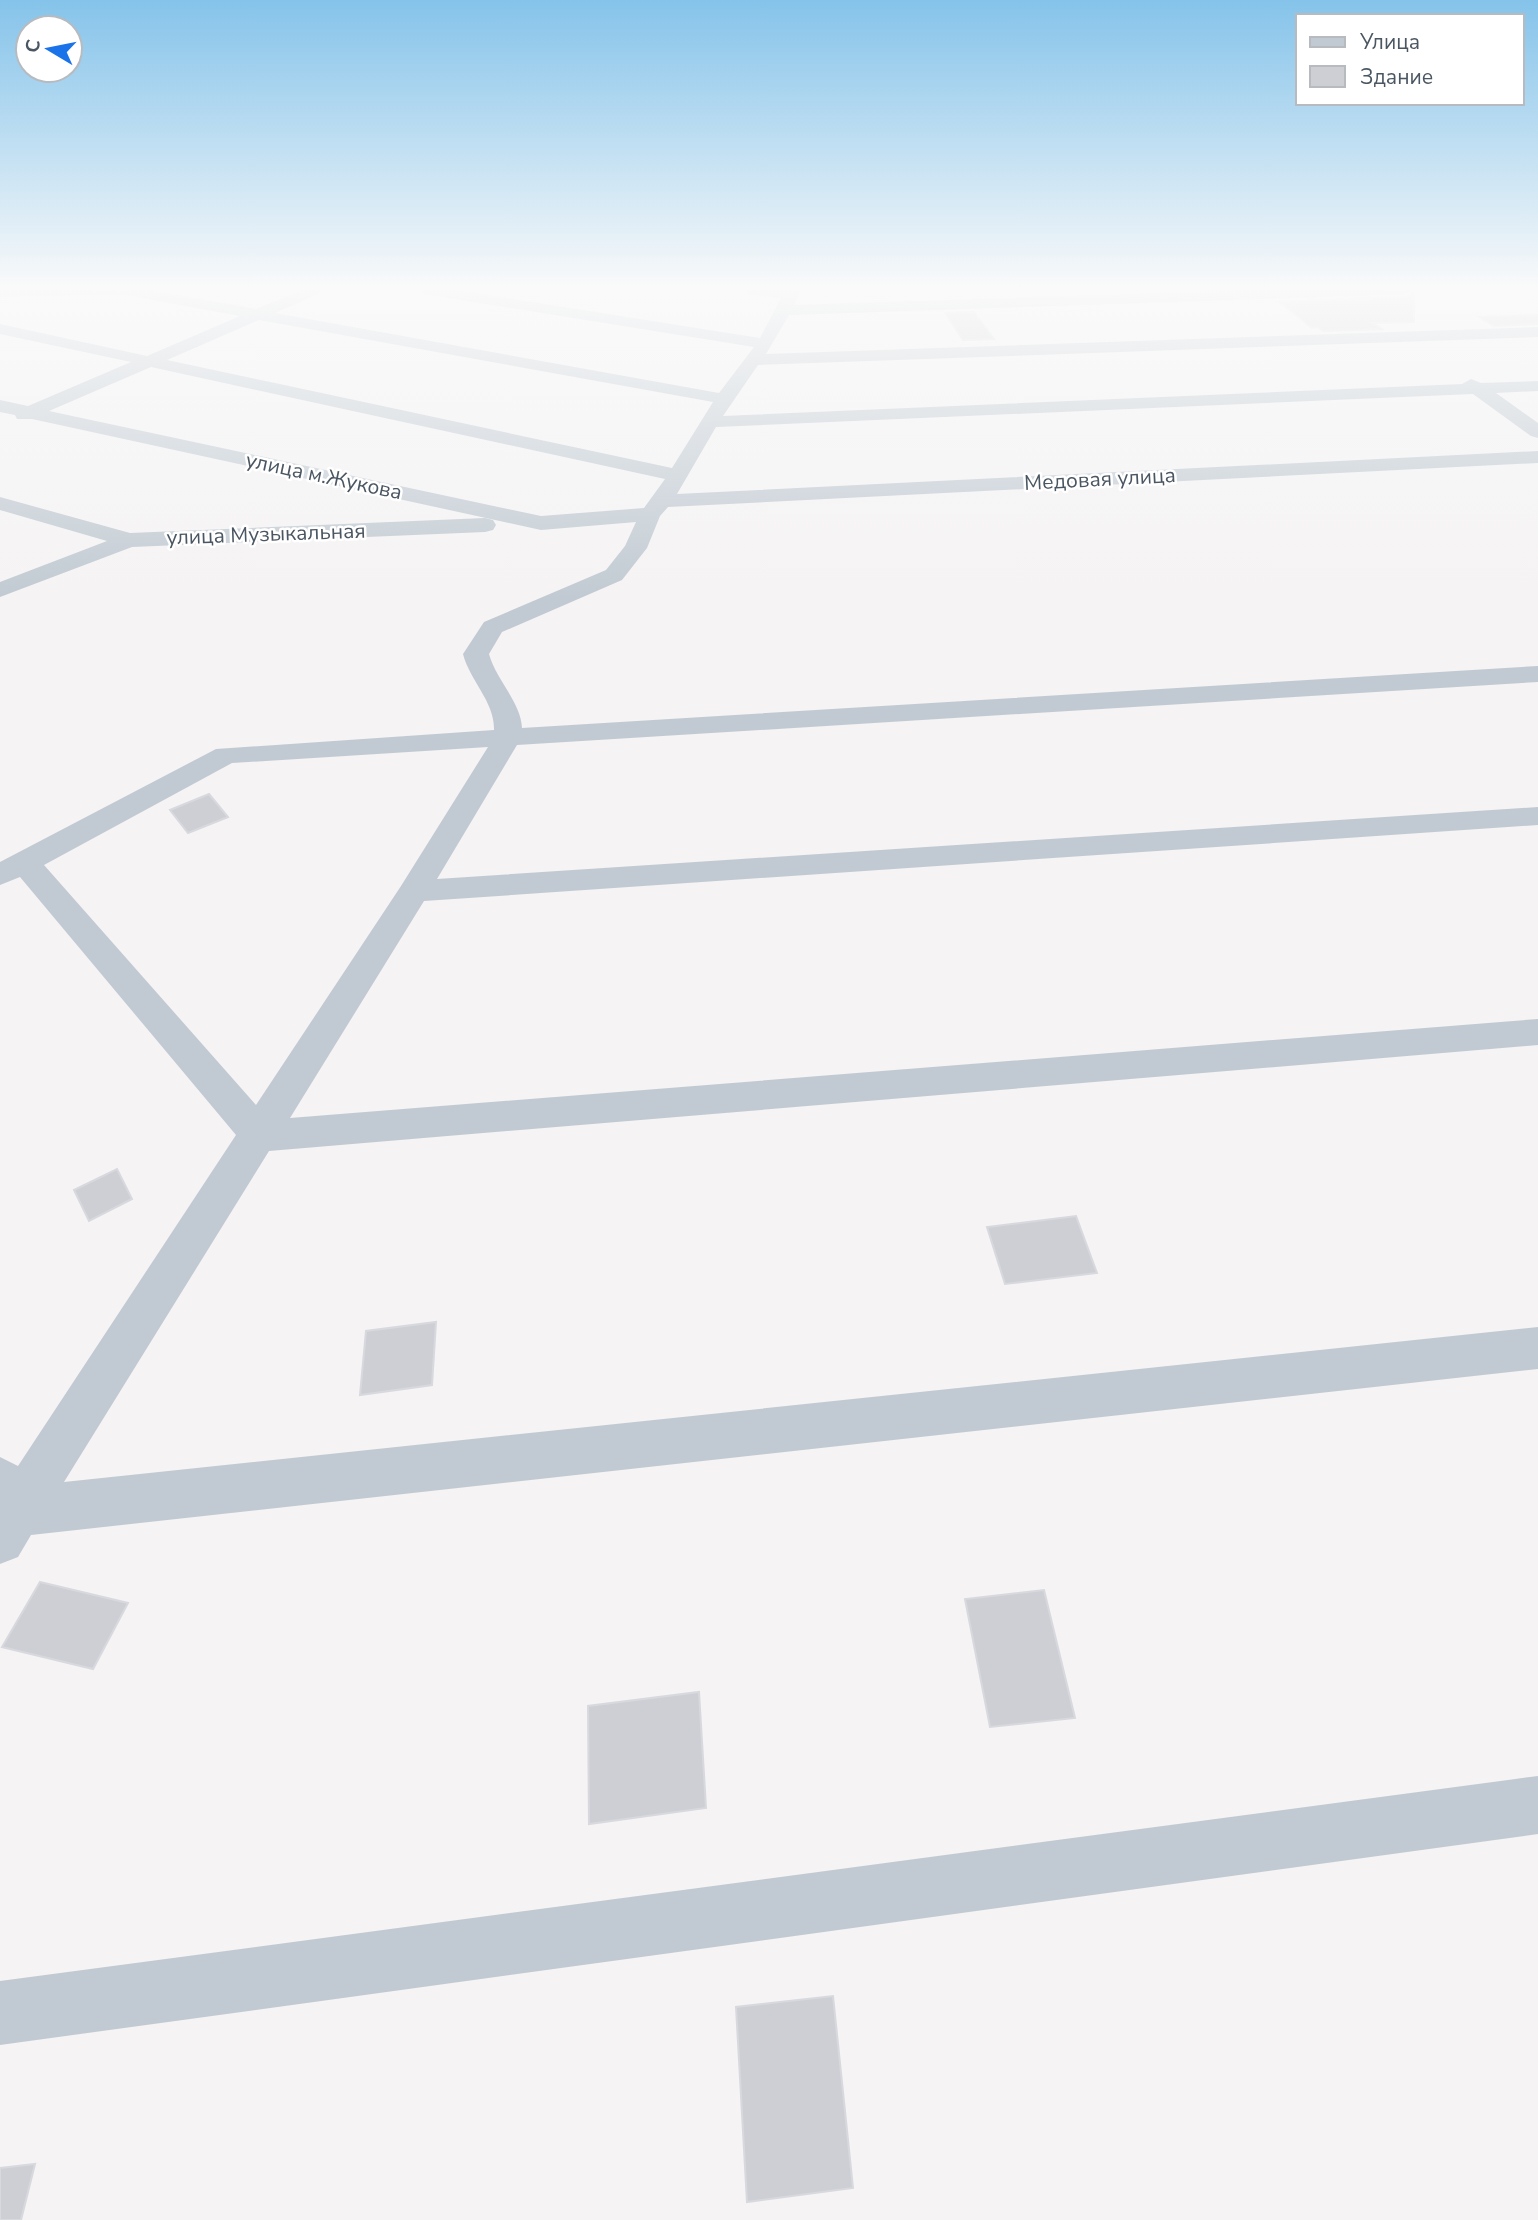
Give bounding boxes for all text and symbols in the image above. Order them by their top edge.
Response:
north arrow [14,14,84,84]
legend [1296,14,1524,105]
text: Улица [1359,28,1420,56]
text: С [19,38,47,55]
text: Здание [1360,63,1433,91]
street label: улица м.Жукова [243,446,405,506]
street label: Медовая улица [1023,461,1177,497]
street label: улица Музыкальная [166,517,366,551]

